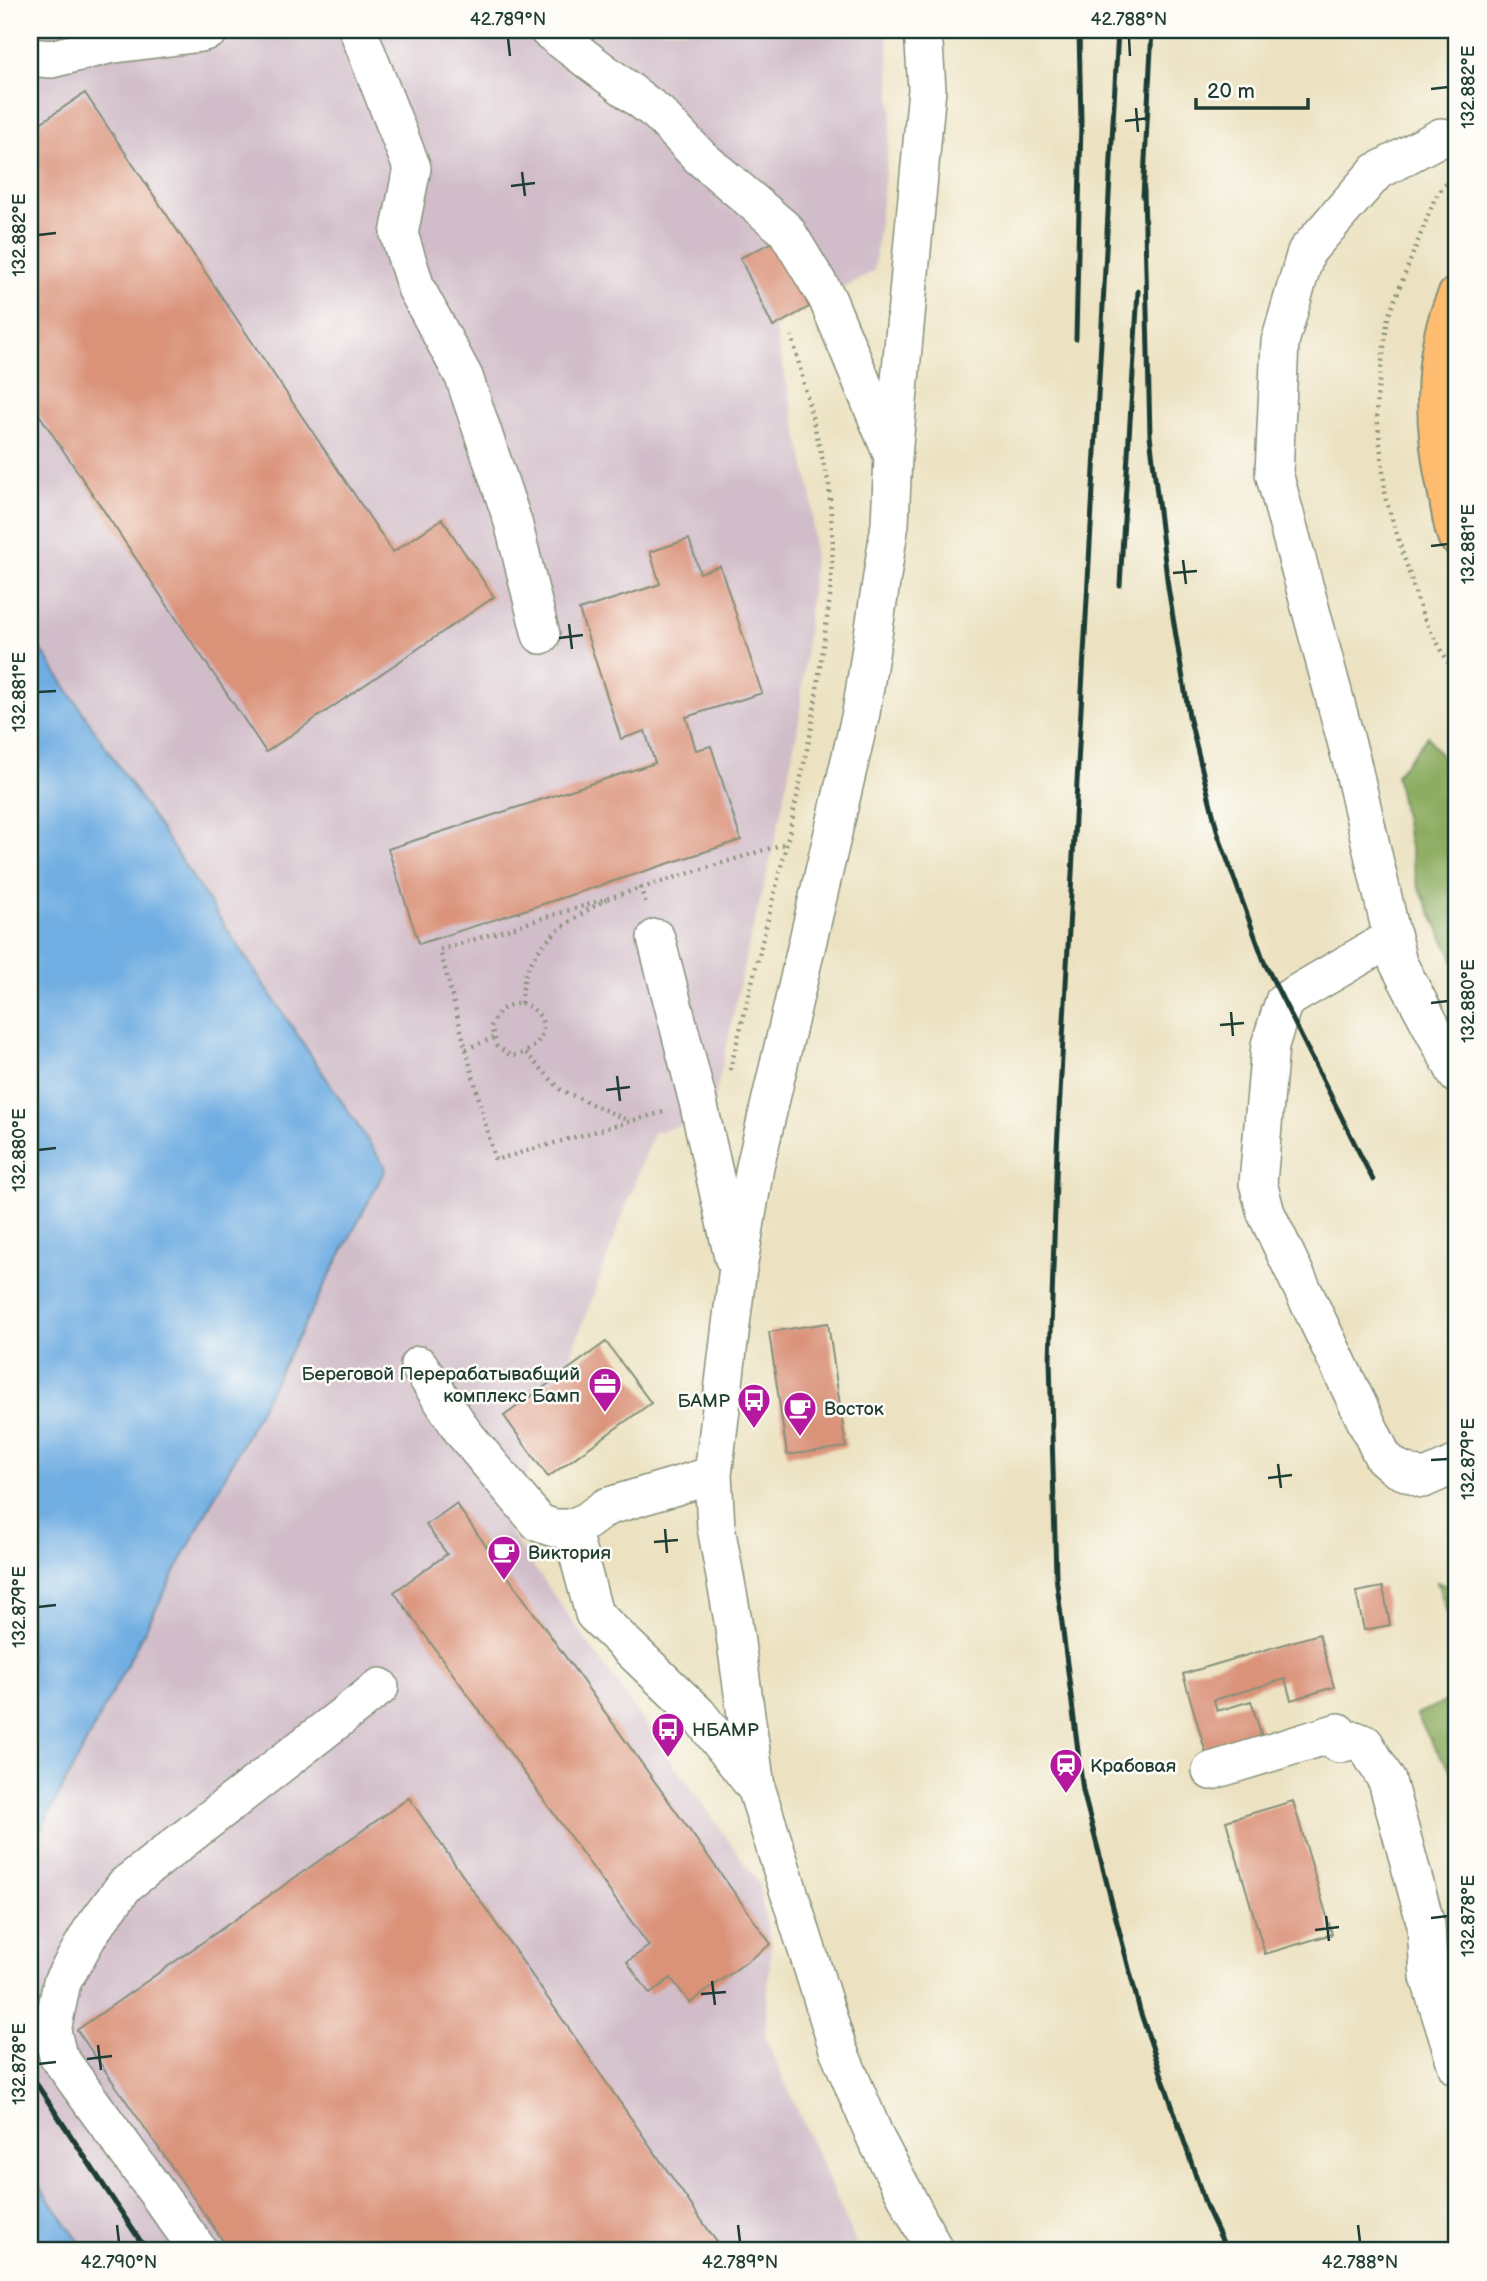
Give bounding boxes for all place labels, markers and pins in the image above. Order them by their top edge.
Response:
place label: Береговой Перерабатывабщий комплекс Бамп [301,1363,580,1408]
office icon: Береговой Перерабатывабщий комплекс Бамп [586,1365,624,1414]
bus stop icon: БАМР [735,1381,773,1430]
cafe icon: Восток [781,1389,819,1438]
place label: БАМР [677,1390,730,1413]
place label: Восток [824,1398,884,1421]
cafe icon: Виктория [485,1533,523,1582]
place label: Виктория [528,1542,611,1565]
bus stop icon: НБАМР [649,1710,687,1759]
place label: НБАМР [692,1719,759,1742]
station icon: Крабовая [1047,1746,1085,1795]
place label: Крабовая [1090,1755,1176,1778]

